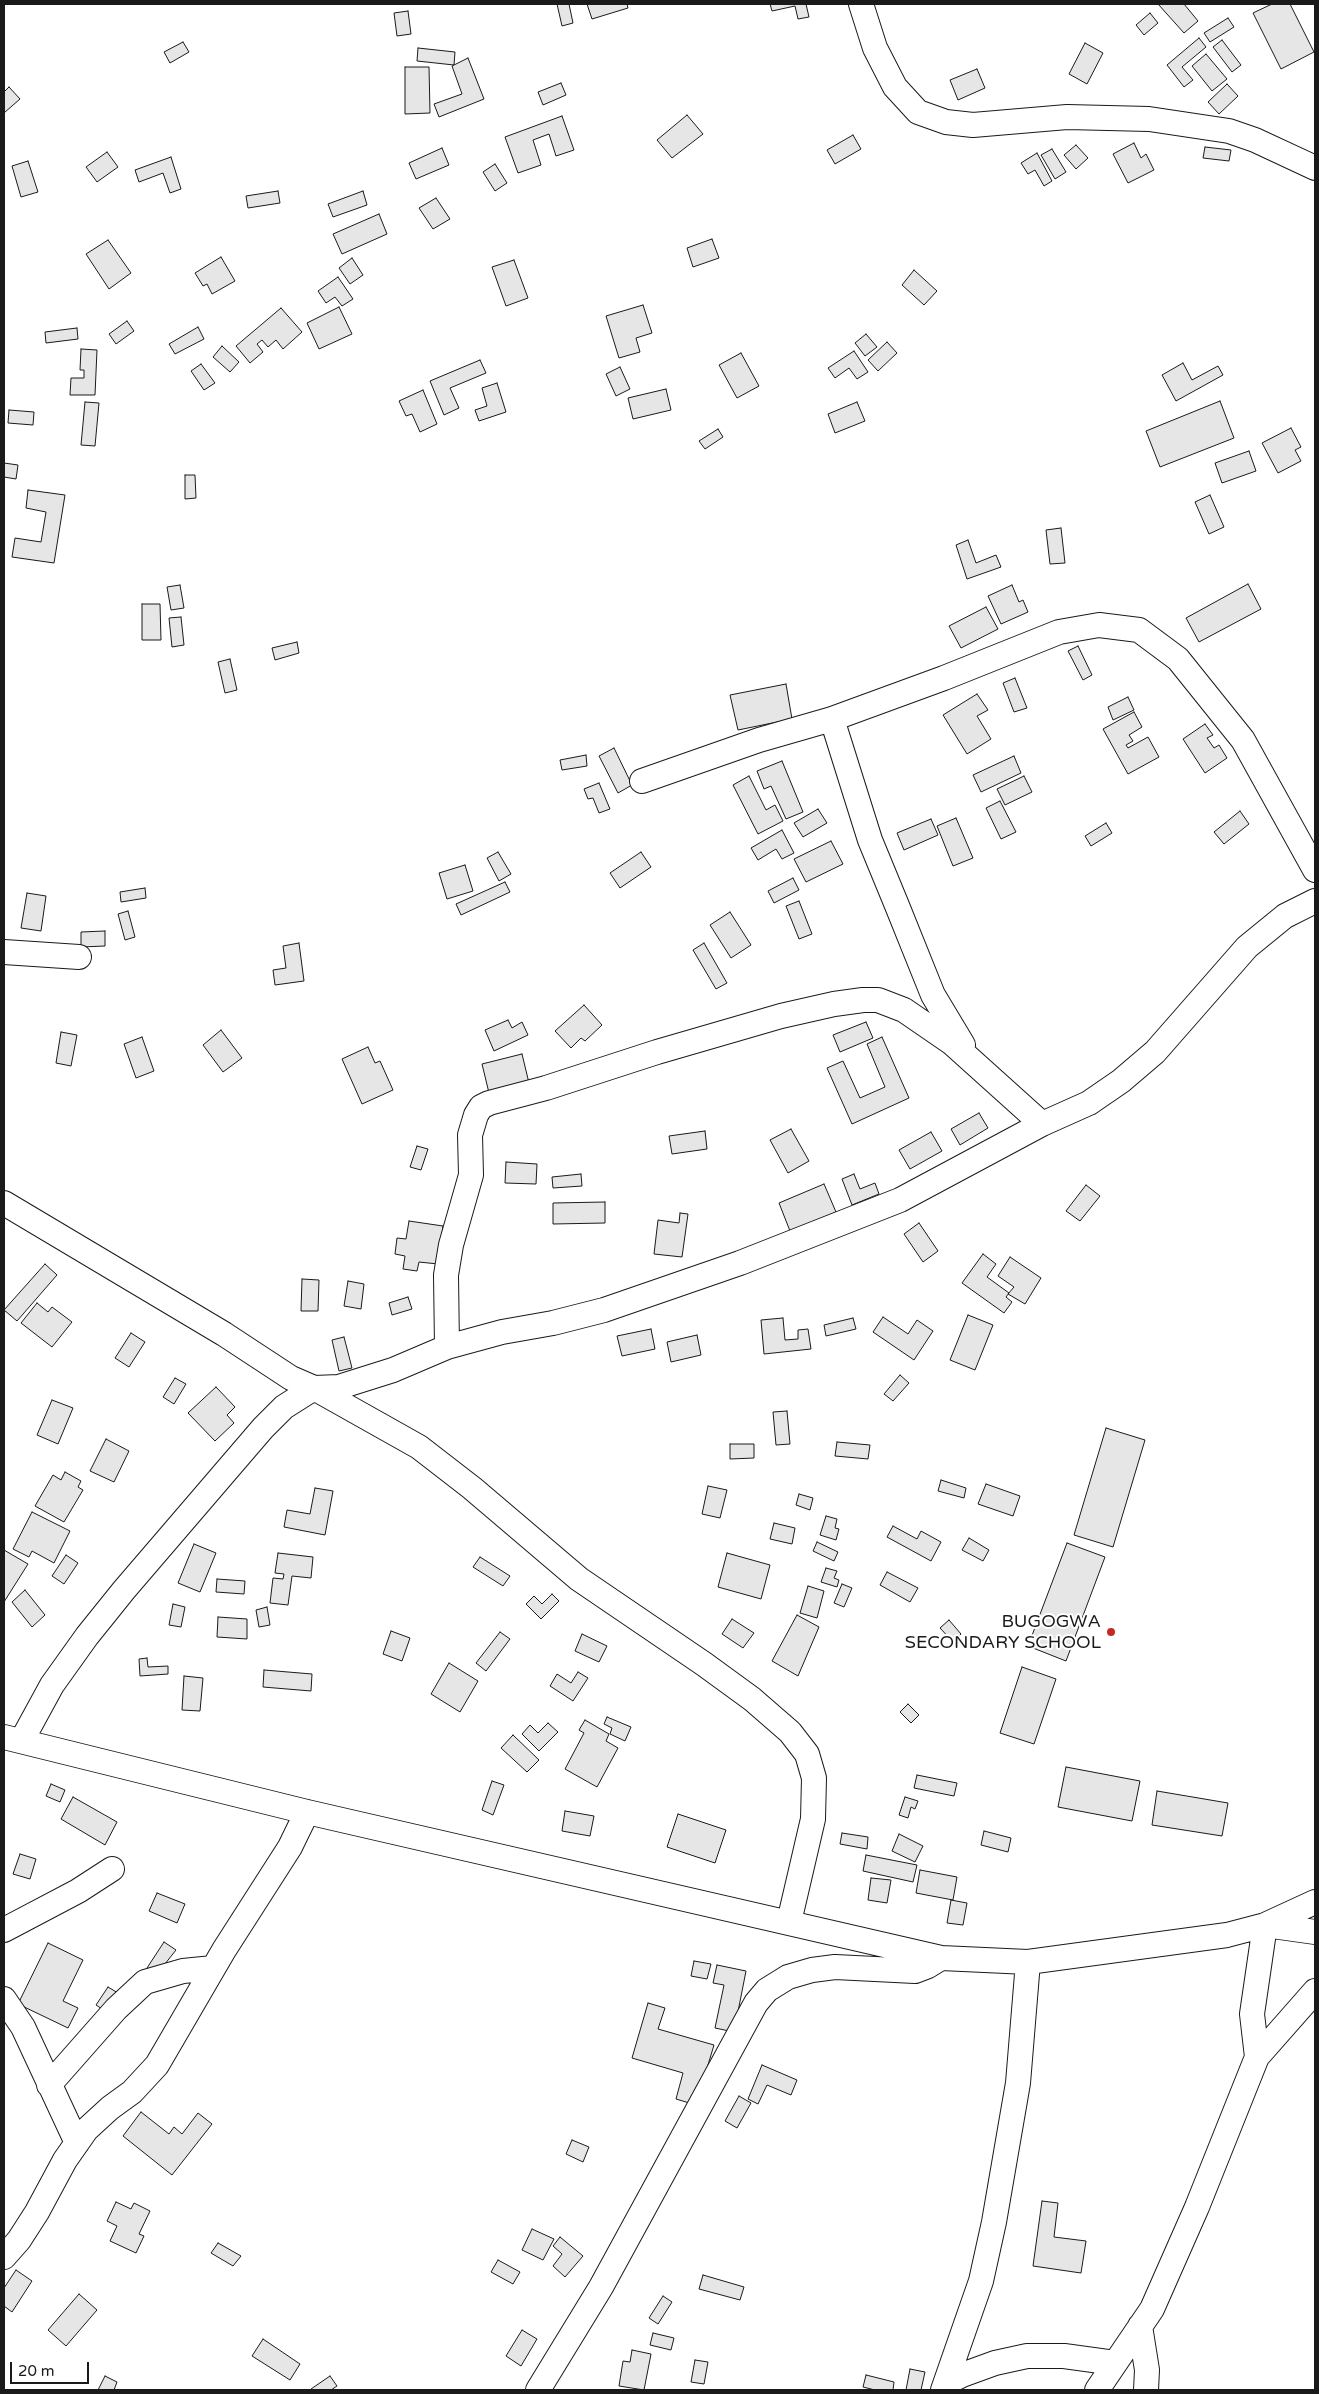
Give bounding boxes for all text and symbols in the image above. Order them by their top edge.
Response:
place label: BUGOGWA SECONDARY SCHOOL [905,1611,1101,1654]
marker: BUGOGWA SECONDARY SCHOOL [1105,1626,1117,1638]
scale bar [12,2352,91,2384]
text: 20 m [18,2362,55,2380]

